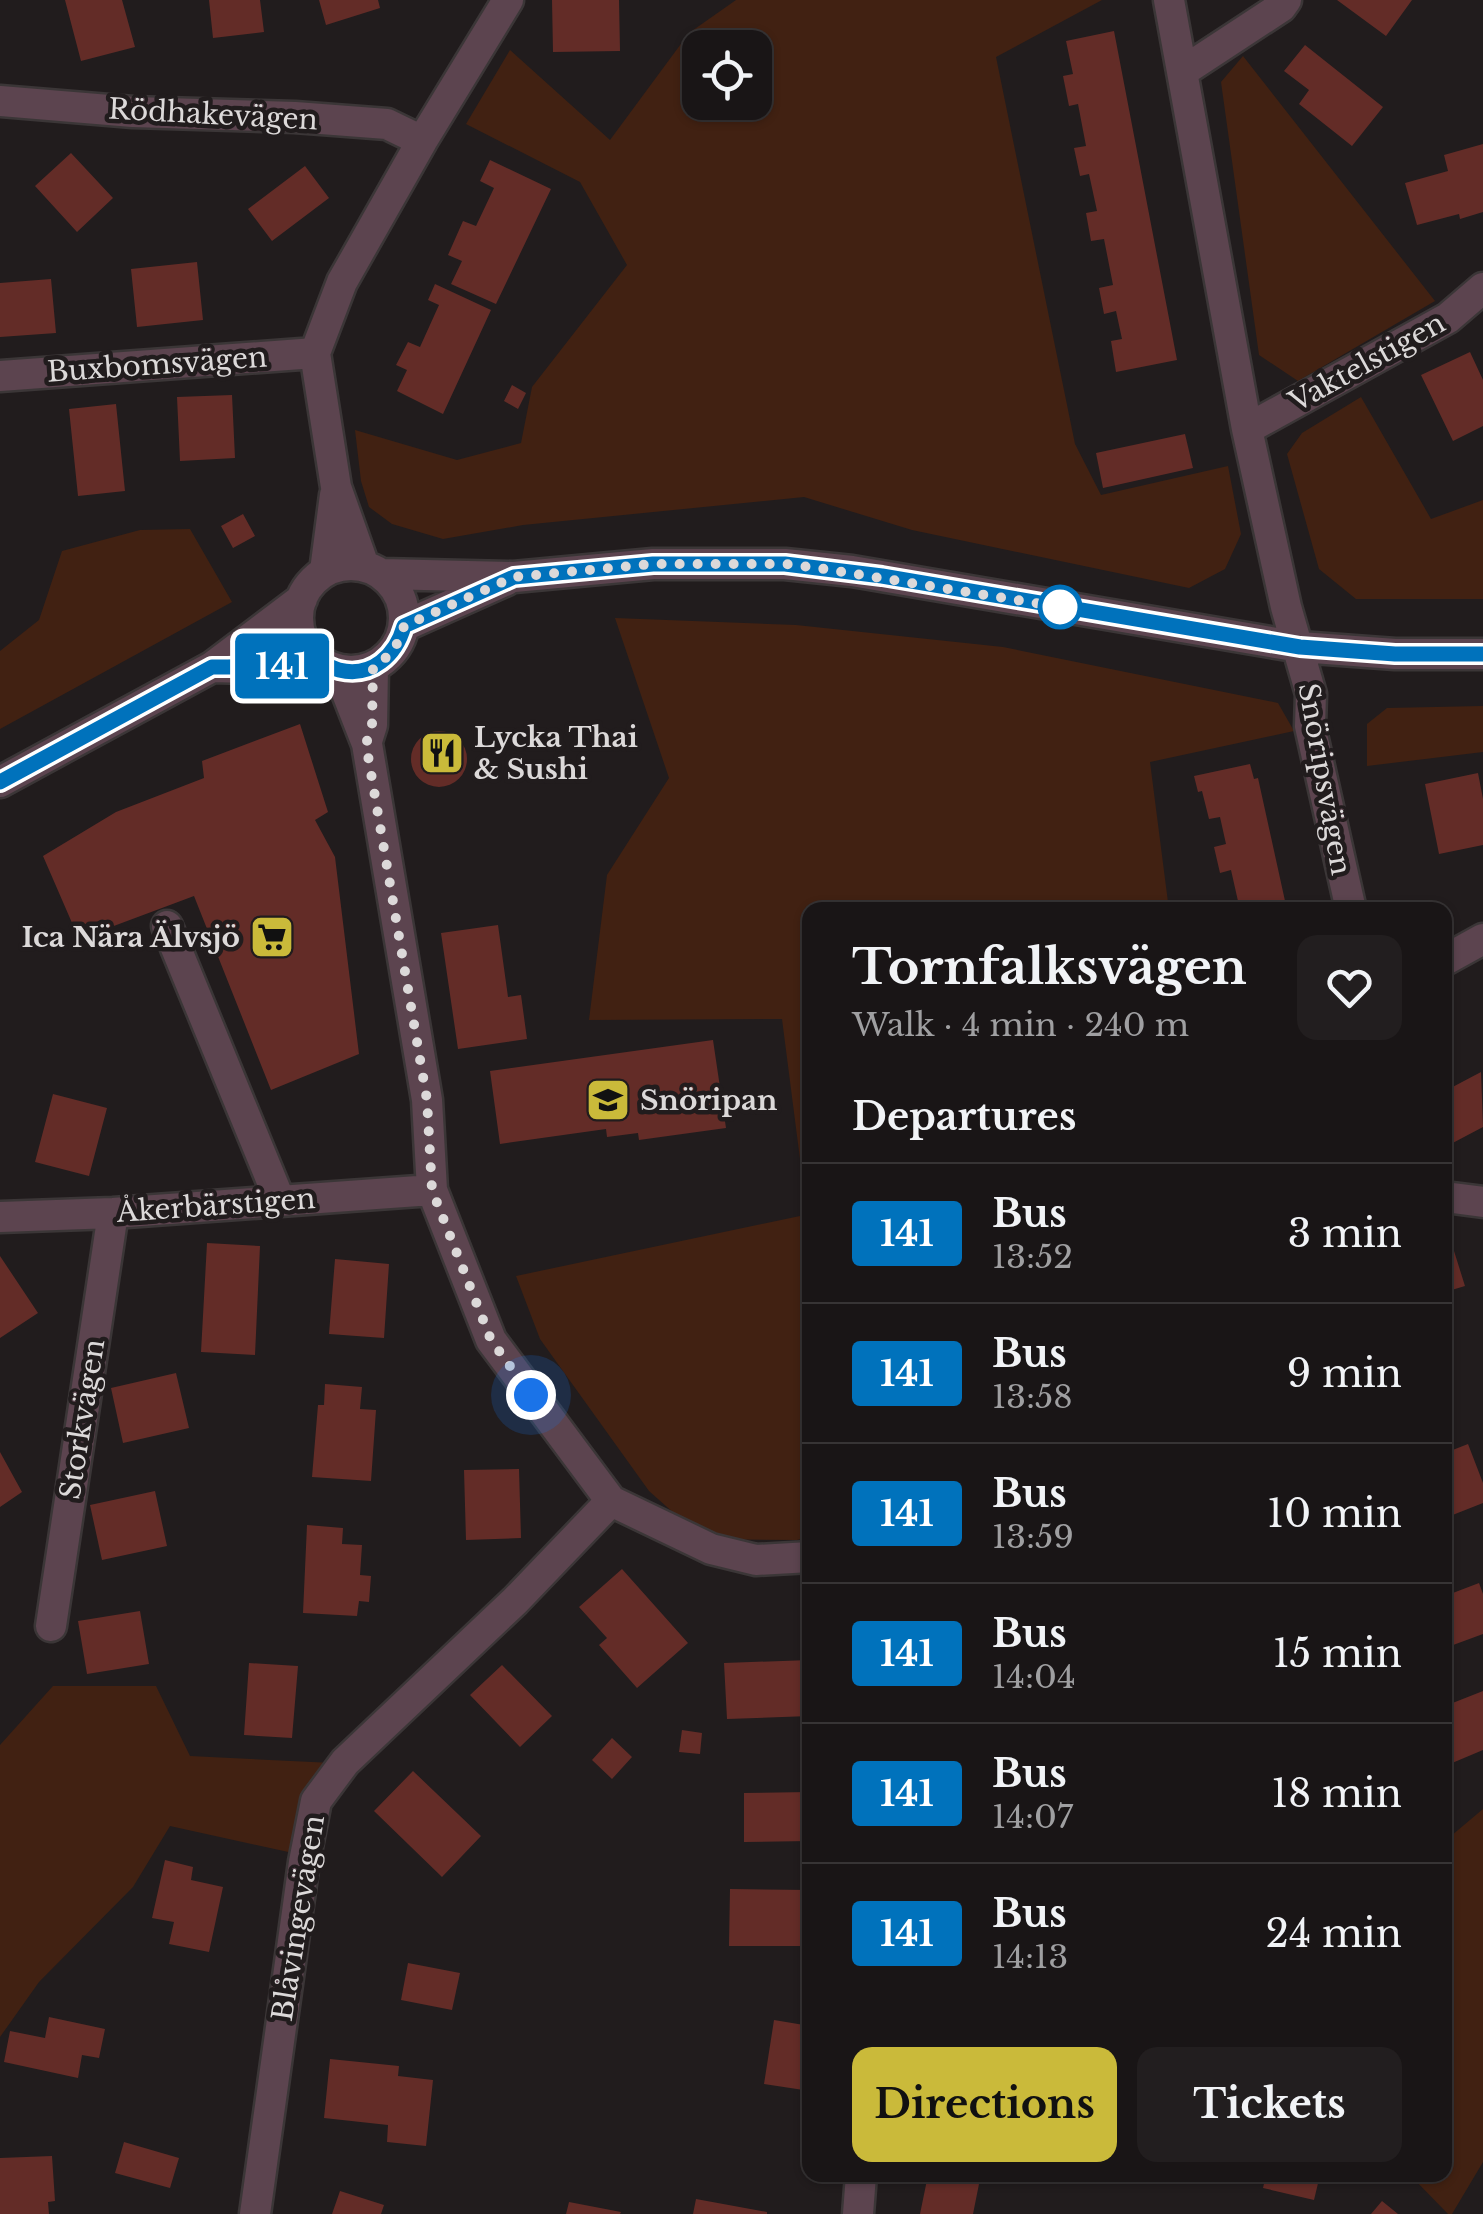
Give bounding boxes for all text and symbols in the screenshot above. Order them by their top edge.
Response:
map controls [682,30,772,120]
button: locate [682,30,772,120]
street label: Rödhakevägen [107,92,319,137]
street label: Vaktelstigen [1282,305,1451,420]
street label: Buxbomsvägen [46,339,268,390]
unlabelled marker [1039,586,1081,628]
line badge: 141 [224,634,340,698]
text: 141 [255,645,309,688]
street label: Snöripsvägen [1290,680,1359,878]
place label: Lycka Thai & Sushi [474,720,638,787]
restaurant icon: Lycka Thai & Sushi [419,730,465,776]
supermarket icon: Ica Nära Älvsjö [249,914,295,960]
place label: Ica Nära Älvsjö [21,920,240,955]
button: heart [1297,935,1402,1040]
text: Tornfalksvägen [852,937,1247,997]
text: Walk · 4 min · 240 m [852,1005,1189,1045]
school or university icon: Snöripan [585,1077,631,1123]
place label: Snöripan [640,1083,777,1118]
text: Departures [852,1093,1076,1140]
street label: Åkerbärstigen [114,1181,317,1230]
text: Bus [992,1190,1067,1237]
text: 3 min [1288,1210,1402,1257]
text: 141 [880,1212,934,1255]
text: 13:52 [992,1237,1073,1277]
text: Bus [992,1330,1067,1377]
street label: Storkvägen [53,1336,112,1502]
text: 9 min [1287,1350,1402,1397]
text: 141 [880,1352,934,1395]
your location [506,1370,556,1420]
text: 13:58 [992,1377,1073,1417]
text: Bus [992,1470,1067,1517]
text: 10 min [1267,1490,1402,1537]
text: 141 [880,1492,934,1535]
text: 13:59 [992,1517,1074,1557]
text: Bus [992,1610,1067,1657]
text: 15 min [1273,1630,1402,1677]
text: 141 [880,1632,934,1675]
text: 14:04 [992,1657,1076,1697]
text: Bus [992,1750,1067,1797]
text: 18 min [1271,1770,1402,1817]
text: 141 [880,1772,934,1815]
text: 14:07 [992,1797,1073,1837]
street label: Blåvingevägen [265,1813,332,2024]
text: Bus [992,1890,1067,1937]
text: 24 min [1266,1910,1402,1957]
text: 141 [880,1912,934,1955]
text: 14:13 [992,1937,1068,1977]
button: Directions [852,2047,1117,2162]
button: Tickets [1137,2047,1402,2162]

